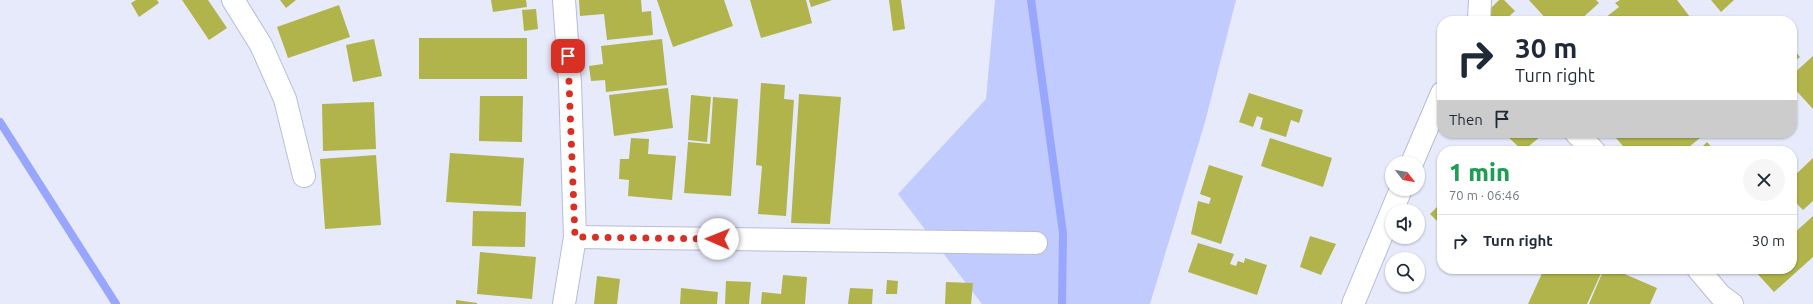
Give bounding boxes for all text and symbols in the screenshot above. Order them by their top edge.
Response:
icon: right [1449,32,1501,84]
text: 30 m [1515,32,1577,63]
pin [551,39,585,73]
icon: arrive [557,45,579,67]
text: Turn right [1515,65,1595,85]
icon: arrive [1491,108,1513,130]
text: Then [1449,111,1483,128]
north arrow [1385,156,1425,196]
map controls [1385,156,1425,292]
text: 1 min [1449,159,1510,186]
button: close [1743,159,1785,201]
text: 70 m · 06:46 [1449,188,1520,202]
button: sound [1385,204,1425,244]
position arrow [697,218,739,260]
icon: right [1449,230,1471,252]
text: Turn right [1483,232,1553,249]
text: 30 m [1752,232,1785,249]
button: search [1385,252,1425,292]

